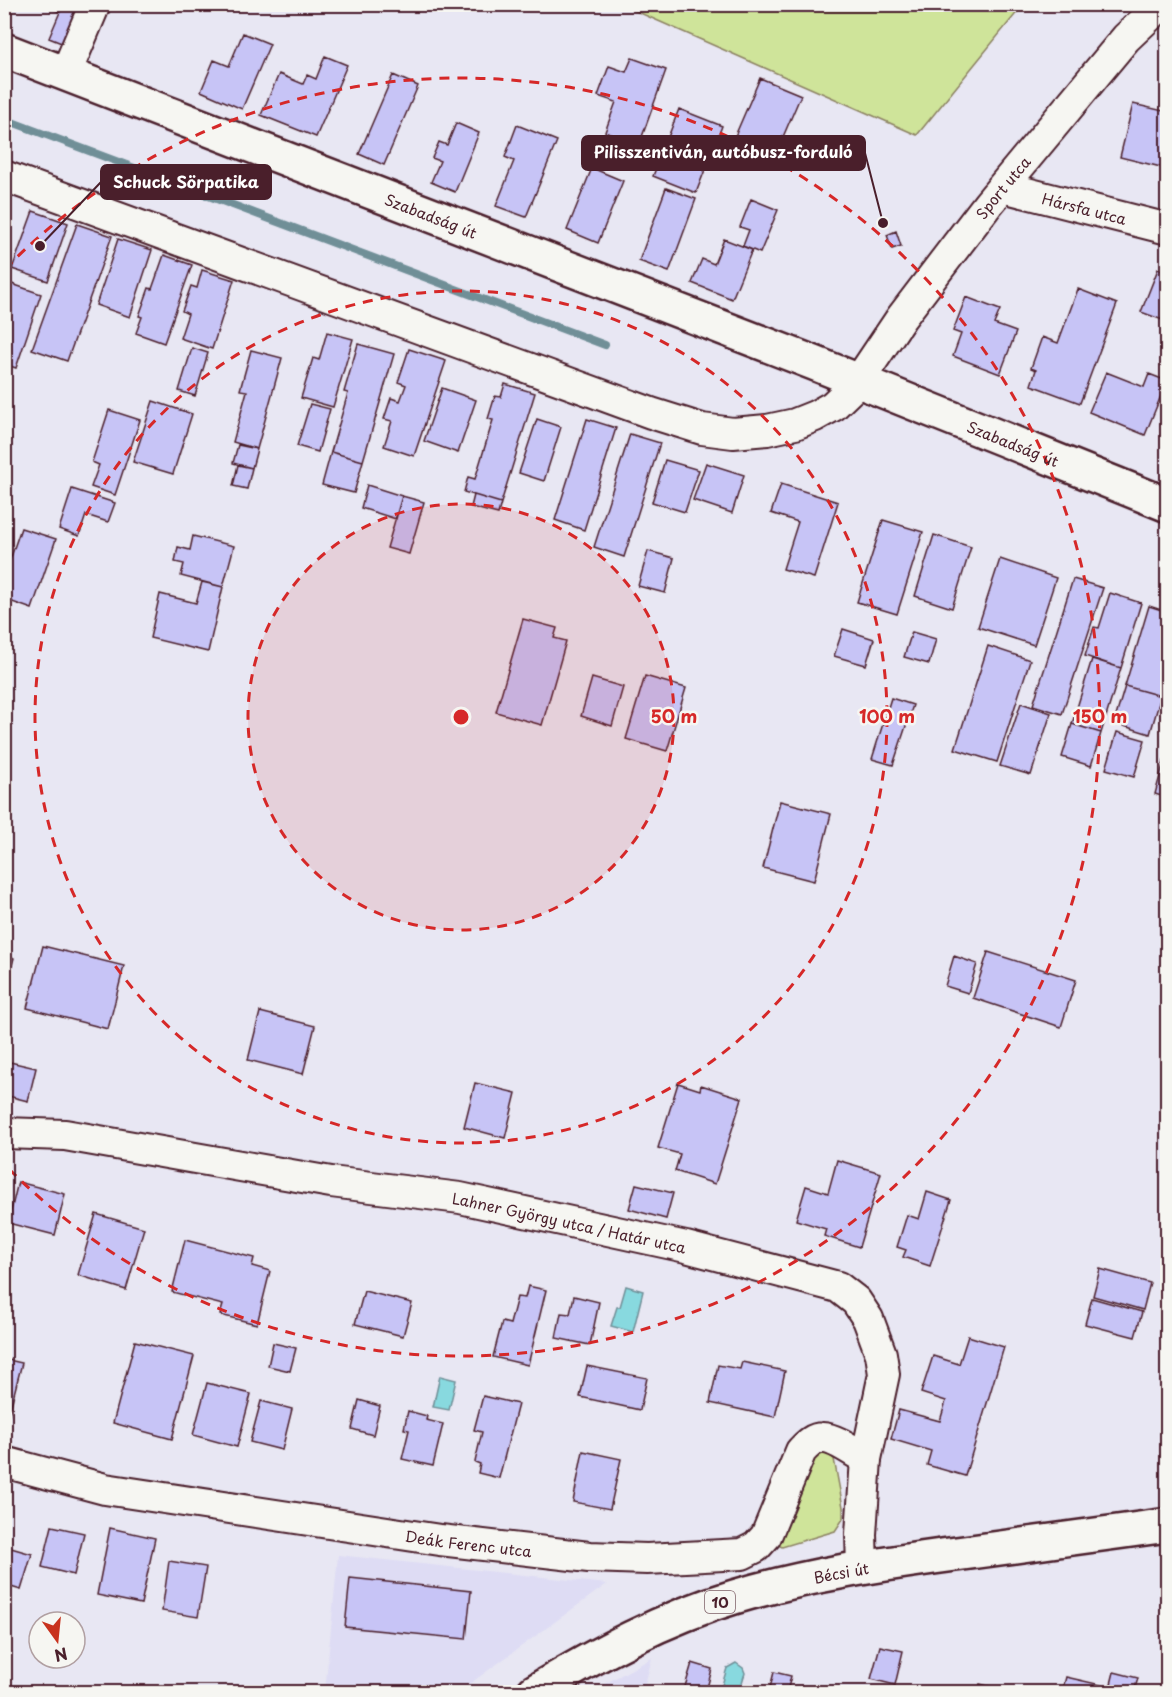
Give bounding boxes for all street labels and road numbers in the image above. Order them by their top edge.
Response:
street label: Sport utca [969,150,1036,223]
street label: Hársfa utca [1040,186,1130,230]
street label: Szabadság út [382,187,481,243]
street label: Szabadság út [964,414,1063,472]
street label: Lahner György utca / Határ utca [451,1186,689,1258]
street label: Deák Ferenc utca [403,1523,534,1562]
street label: Bécsi út [811,1556,870,1588]
road number: 10 [705,1591,735,1613]

